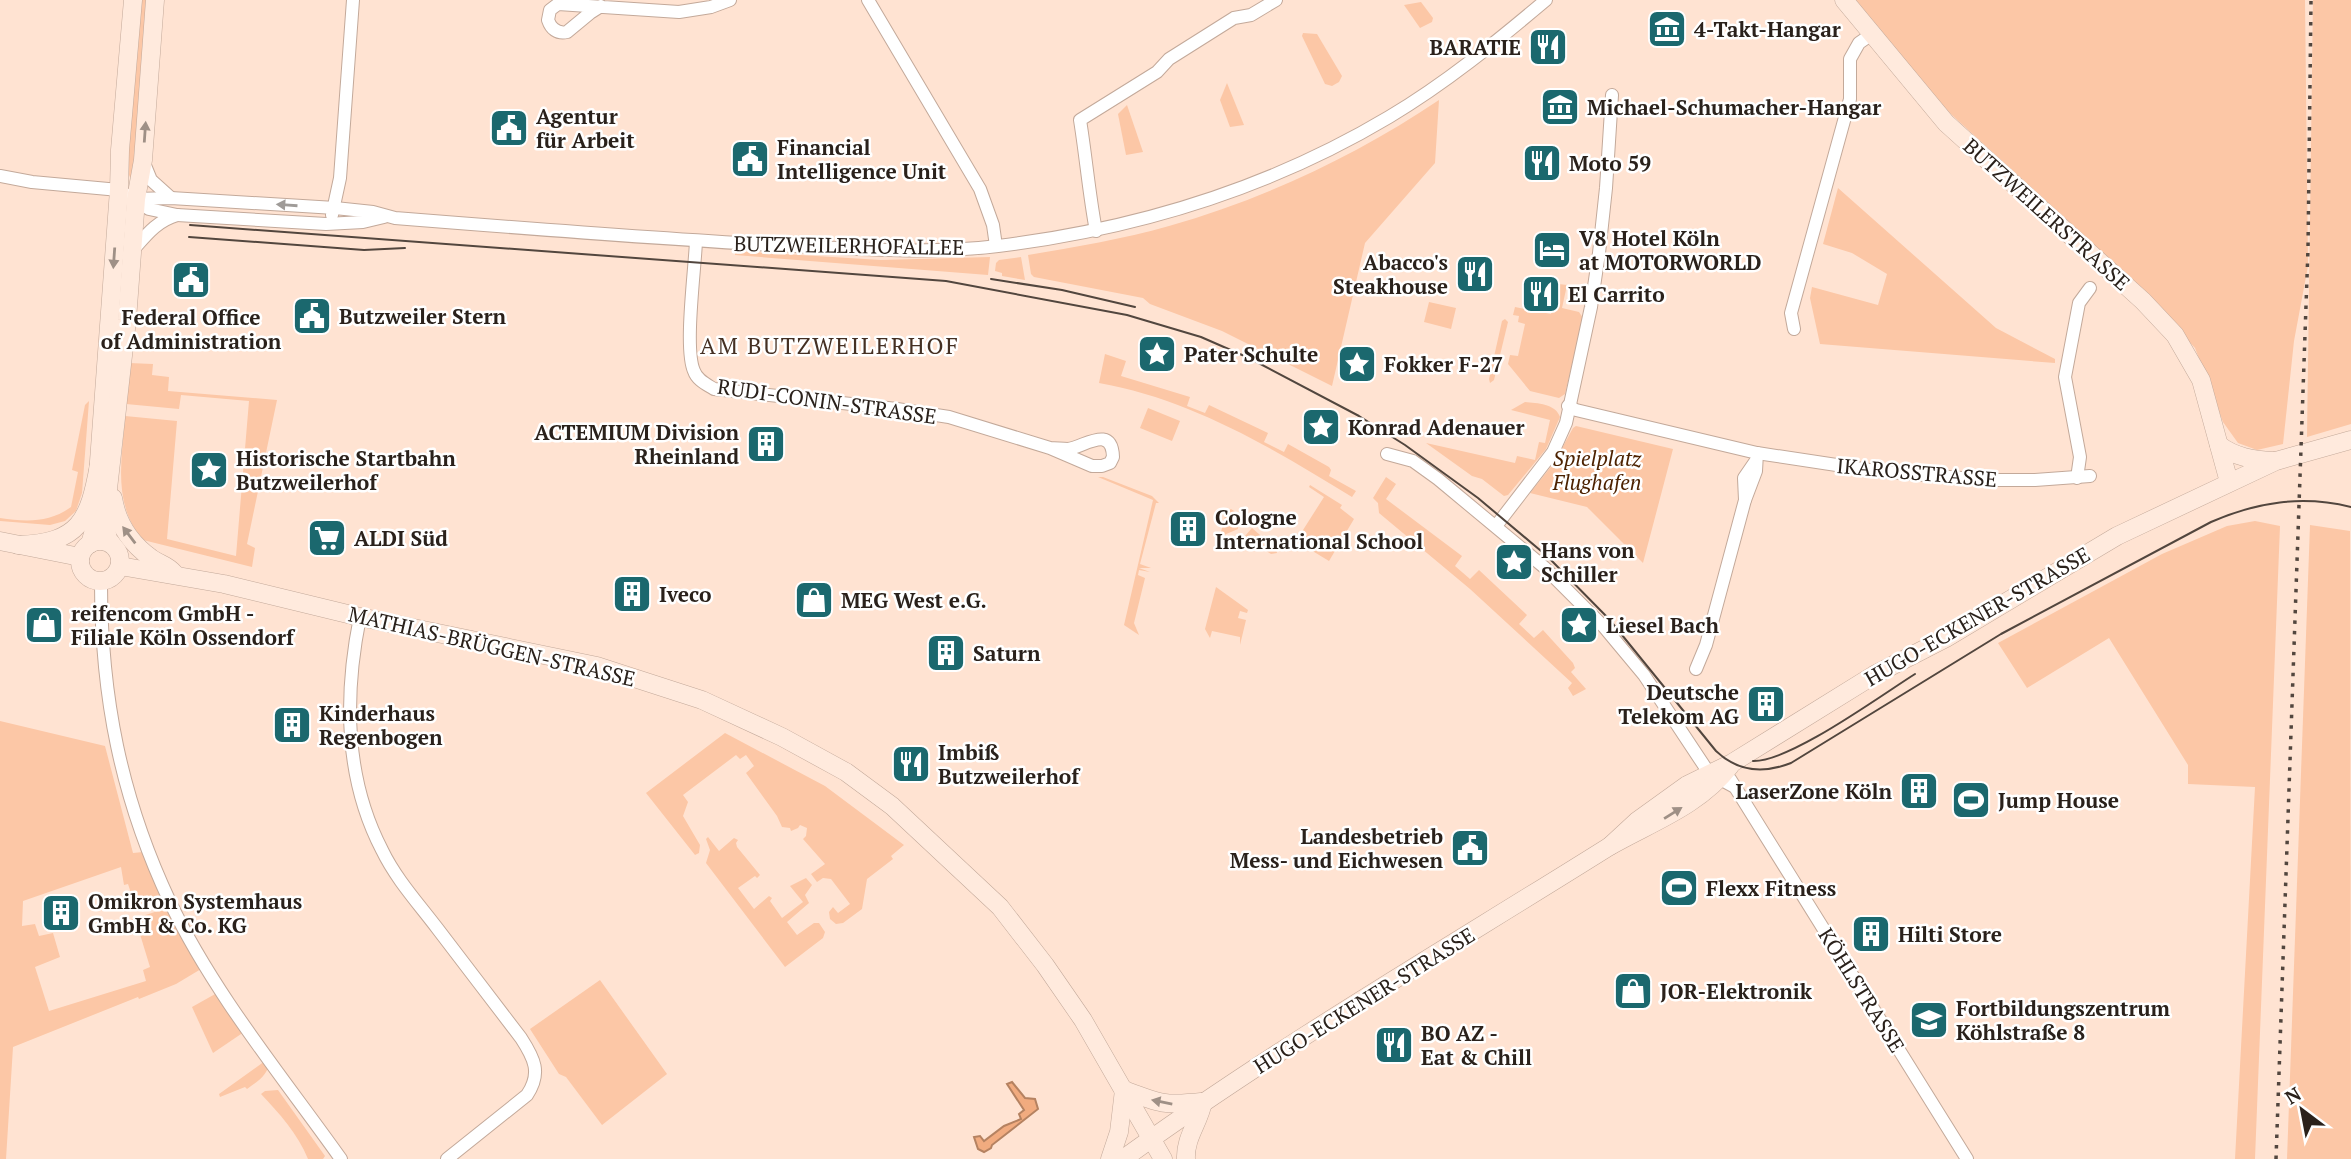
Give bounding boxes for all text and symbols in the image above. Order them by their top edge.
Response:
museum icon: 4-Takt-Hangar [1646,8,1688,50]
place label: 4-Takt-Hangar [1694,15,1841,43]
restaurant icon: BARATIE [1527,26,1569,68]
place label: BARATIE [1430,33,1521,61]
museum icon: Michael-Schumacher-Hangar [1539,86,1581,128]
place label: Michael-Schumacher-Hangar [1587,93,1881,121]
place label: Agentur für Arbeit [536,102,635,154]
public building icon: Agentur für Arbeit [488,107,530,149]
one-way arrow [140,121,151,143]
street label: BUTZWEILERSTRASSE [1958,132,2136,296]
place label: Financial Intelligence Unit [777,133,947,185]
public building icon: Financial Intelligence Unit [729,138,771,180]
restaurant icon: Moto 59 [1521,142,1563,184]
place label: Moto 59 [1569,149,1651,177]
one-way arrow [275,200,297,211]
place label: V8 Hotel Köln at MOTORWORLD [1579,224,1761,276]
street label: BUTZWEILERHOFALLEE [733,229,965,261]
hotel icon: V8 Hotel Köln at MOTORWORLD [1531,229,1573,271]
one-way arrow [108,247,119,269]
place label: Abacco's Steakhouse [1333,248,1448,300]
restaurant icon: Abacco's Steakhouse [1454,253,1496,295]
public building icon: Federal Office of Administration [170,259,212,301]
restaurant icon: El Carrito [1520,273,1562,315]
place label: El Carrito [1568,280,1665,308]
public building icon: Butzweiler Stern [291,295,333,337]
place label: Butzweiler Stern [339,302,507,330]
place label: Federal Office of Administration [101,303,282,355]
district label: AM BUTZWEILERHOF [700,330,960,361]
place icon: Pater Schulte [1136,333,1178,375]
place label: Pater Schulte [1184,340,1318,368]
place icon: Fokker F-27 [1336,343,1378,385]
place label: Fokker F-27 [1384,350,1503,378]
street label: RUDI-CONIN-STRASSE [716,372,938,430]
place icon: Konrad Adenauer [1300,406,1342,448]
place label: Konrad Adenauer [1348,413,1525,441]
place label: ACTEMIUM Division Rheinland [534,418,739,470]
building icon: ACTEMIUM Division Rheinland [745,423,787,465]
place label: Historische Startbahn Butzweilerhof [236,444,456,496]
park label: Spielplatz Flughafen [1552,444,1642,496]
place icon: Historische Startbahn Butzweilerhof [188,449,230,491]
street label: IKAROSSTRASSE [1836,451,1998,493]
place label: Cologne International School [1215,503,1423,555]
building icon: Cologne International School [1167,508,1209,550]
supermarket icon: ALDI Süd [306,517,348,559]
place label: ALDI Süd [354,524,448,552]
one-way arrow [121,527,136,545]
place label: Hans von Schiller [1541,536,1635,588]
street label: HUGO-ECKENER-STRASSE [1859,540,2095,692]
place icon: Hans von Schiller [1493,541,1535,583]
building icon: Iveco [611,573,653,615]
shop icon: MEG West e.G. [793,579,835,621]
place label: Iveco [659,580,711,608]
place label: MEG West e.G. [841,586,987,614]
place label: reifencom GmbH - Filiale Köln Ossendorf [71,599,296,651]
street label: MATHIAS-BRÜGGEN-STRASSE [346,599,638,693]
shop icon: reifencom GmbH - Filiale Köln Ossendorf [23,604,65,646]
place icon: Liesel Bach [1558,604,1600,646]
place label: Liesel Bach [1606,611,1719,639]
building icon: Saturn [925,632,967,674]
place label: Saturn [973,639,1041,667]
place label: Deutsche Telekom AG [1618,678,1739,730]
building icon: Deutsche Telekom AG [1745,683,1787,725]
place label: Kinderhaus Regenbogen [319,699,443,751]
building icon: Kinderhaus Regenbogen [271,704,313,746]
place label: Imbiß Butzweilerhof [938,738,1081,790]
restaurant icon: Imbiß Butzweilerhof [890,743,932,785]
building icon: LaserZone Köln [1898,770,1940,812]
place label: LaserZone Köln [1736,777,1892,805]
sports icon: Jump House [1950,779,1992,821]
place label: Jump House [1998,786,2119,814]
one-way arrow [1663,806,1682,819]
place label: Landesbetrieb Mess- und Eichwesen [1230,822,1443,874]
public building icon: Landesbetrieb Mess- und Eichwesen [1449,827,1491,869]
sports icon: Flexx Fitness [1658,867,1700,909]
place label: Flexx Fitness [1706,874,1836,902]
place label: Omikron Systemhaus GmbH & Co. KG [88,887,302,939]
building icon: Omikron Systemhaus GmbH & Co. KG [40,892,82,934]
building icon: Hilti Store [1850,913,1892,955]
street label: HUGO-ECKENER-STRASSE [1248,920,1480,1080]
place label: Hilti Store [1898,920,2002,948]
street label: KÖHLSTRASSE [1813,922,1911,1058]
shop icon: JOR-Elektronik [1612,970,1654,1012]
place label: JOR-Elektronik [1660,977,1813,1005]
place label: Fortbildungszentrum Köhlstraße 8 [1956,994,2171,1046]
school or university icon: Fortbildungszentrum Köhlstraße 8 [1908,999,1950,1041]
place label: BO AZ - Eat & Chill [1421,1019,1532,1071]
restaurant icon: BO AZ - Eat & Chill [1373,1024,1415,1066]
north arrow [2267,1075,2337,1145]
text: N [2280,1080,2306,1110]
one-way arrow [1151,1097,1173,1108]

